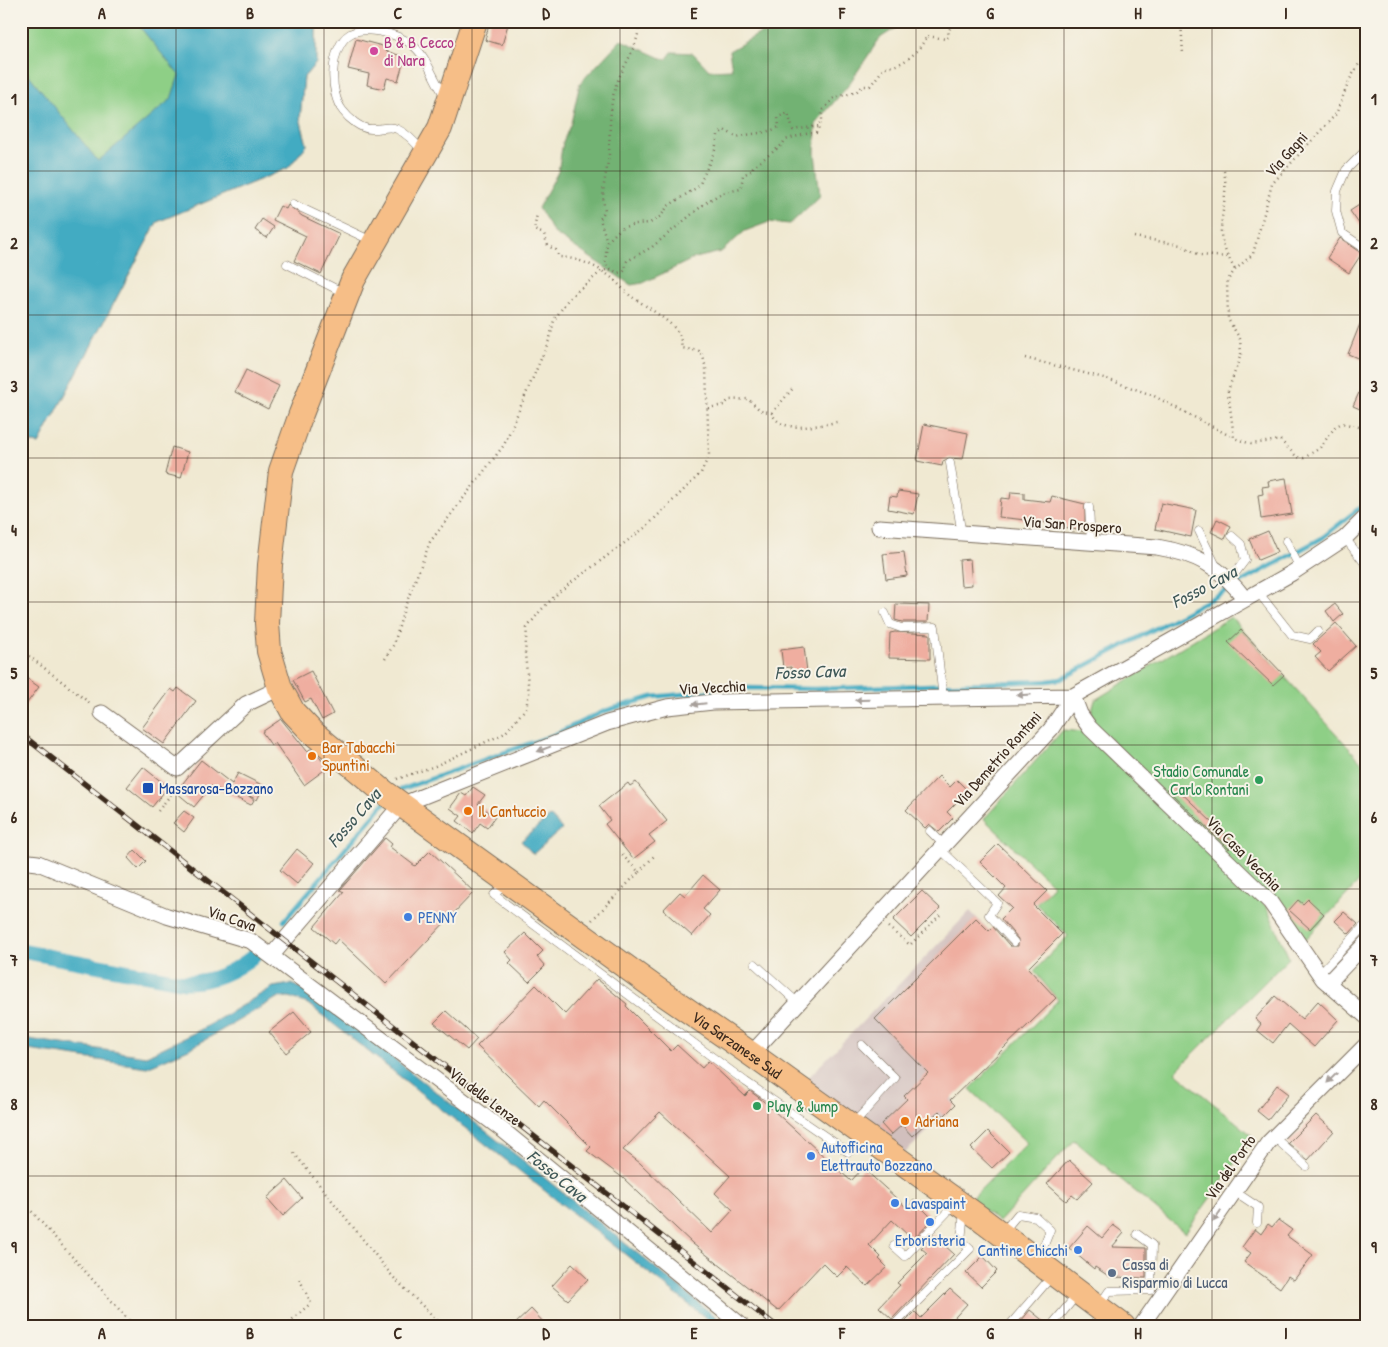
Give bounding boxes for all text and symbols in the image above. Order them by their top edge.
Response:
text: A [98,2,106,24]
text: B [246,2,254,24]
text: C [394,2,403,24]
text: D [542,2,550,24]
text: E [690,2,698,24]
text: F [838,2,846,24]
text: G [986,2,994,24]
text: H [1134,2,1142,24]
text: I [1284,2,1288,24]
place label: B & B Cecco di Nara [384,31,454,71]
marker: B & B Cecco di Nara [368,45,380,57]
text: 1 [11,88,17,110]
text: 1 [1371,88,1377,110]
street label: Via Gagni [1260,126,1312,182]
text: 2 [10,232,18,254]
text: 2 [1370,232,1378,254]
text: 3 [10,375,18,397]
text: 3 [1370,375,1378,397]
street label: Via San Prospero [1022,510,1123,538]
text: 4 [11,519,17,541]
text: 4 [1371,519,1377,541]
water label: Fosso Cava [1167,558,1242,614]
water label: Fosso Cava [774,658,848,685]
text: 5 [11,662,18,684]
text: 5 [1371,662,1378,684]
street label: Via Vecchia [678,674,746,700]
one-way arrow [1016,692,1032,700]
one-way arrow [853,697,869,705]
one-way arrow [691,700,707,708]
street label: Via Demetrio Rontani [948,706,1046,812]
place label: Bar Tabacchi Spuntini [322,736,396,776]
one-way arrow [536,745,551,753]
marker: Bar Tabacchi Spuntini [306,750,318,762]
place label: Stadio Comunale Carlo Rontani [1153,760,1250,800]
marker: Stadio Comunale Carlo Rontani [1253,774,1265,786]
place label: Massarosa-Bozzano [159,777,274,799]
marker: Massarosa-Bozzano [141,781,155,795]
water label: Fosso Cava [321,781,387,852]
place label: Il Cantuccio [478,800,547,822]
marker: Il Cantuccio [462,805,474,817]
text: 6 [11,806,18,828]
text: 6 [1371,806,1378,828]
street label: Via Casa Vecchia [1202,811,1286,895]
street label: Via Cava [205,899,259,937]
place label: PENNY [418,906,457,928]
marker: PENNY [402,911,414,923]
text: 7 [9,949,18,971]
text: 7 [1369,949,1378,971]
street label: Via Sarzanese Sud [688,1006,787,1084]
street label: Via delle Lenze [444,1062,526,1131]
one-way arrow [1326,1072,1338,1084]
text: 8 [11,1093,18,1115]
text: 8 [1371,1093,1378,1115]
place label: Play & Jump [767,1095,838,1117]
marker: Play & Jump [751,1100,763,1112]
place label: Adriana [915,1110,959,1132]
marker: Adriana [899,1115,911,1127]
street label: Via del Porto [1199,1129,1261,1204]
place label: Autofficina Elettrauto Bozzano [821,1136,933,1176]
water label: Fosso Cava [522,1144,594,1209]
marker: Autofficina Elettrauto Bozzano [805,1150,817,1162]
place label: Lavaspaint [905,1192,966,1214]
marker: Lavaspaint [889,1197,901,1209]
one-way arrow [1212,1209,1222,1223]
marker: Erboristeria [924,1216,936,1228]
place label: Erboristeria [895,1229,965,1251]
text: 9 [11,1236,17,1258]
text: 9 [1371,1236,1377,1258]
place label: Cantine Chicchi [978,1239,1068,1261]
marker: Cantine Chicchi [1072,1244,1084,1256]
place label: Cassa di Risparmio di Lucca [1122,1253,1227,1293]
marker: Cassa di Risparmio di Lucca [1106,1267,1118,1279]
text: A [98,1322,106,1344]
text: B [246,1322,254,1344]
text: C [394,1322,403,1344]
text: D [542,1322,550,1344]
text: E [690,1322,698,1344]
text: F [838,1322,846,1344]
text: G [986,1322,994,1344]
text: H [1134,1322,1142,1344]
text: I [1284,1322,1288,1344]

